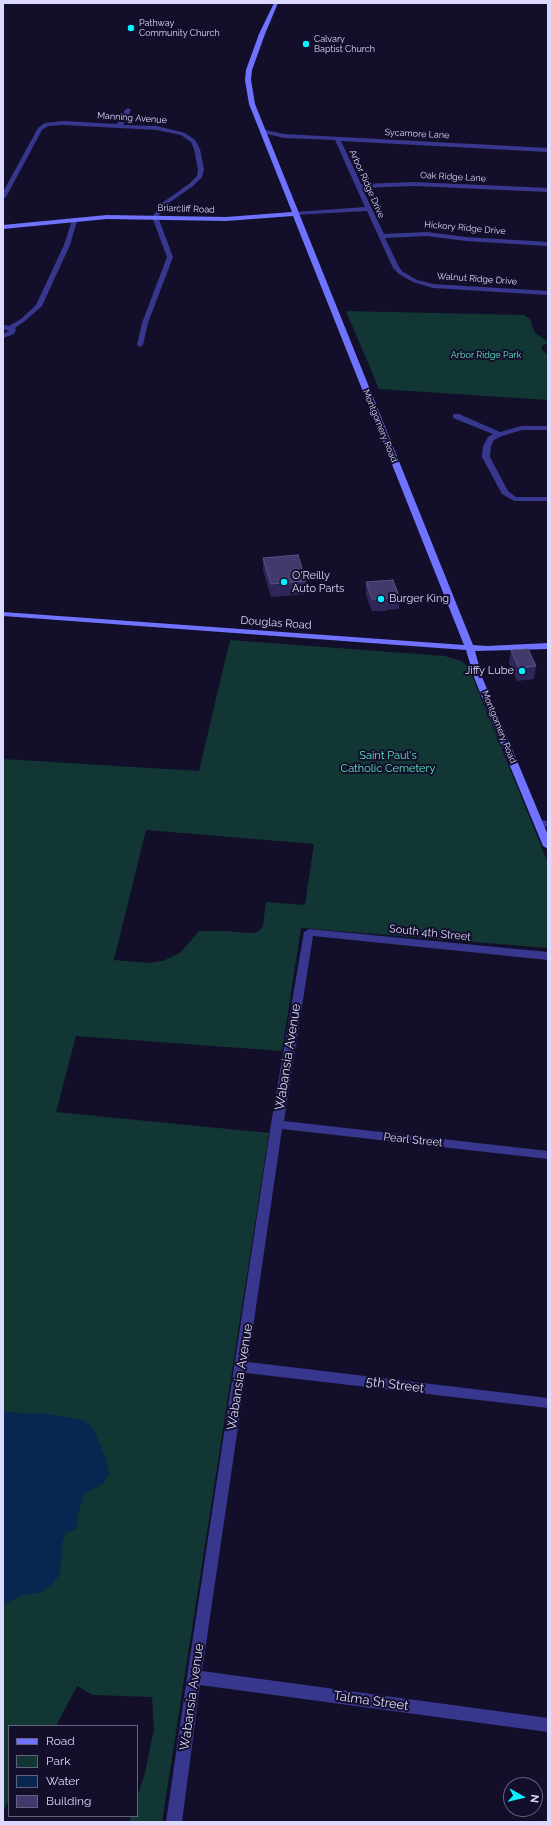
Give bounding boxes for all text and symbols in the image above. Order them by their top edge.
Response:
place label: Pathway Community Church [139,18,220,39]
marker: Pathway Community Church [126,23,136,33]
place label: Calvary Baptist Church [314,34,375,55]
marker: Calvary Baptist Church [301,39,311,49]
street label: Manning Avenue [97,110,167,126]
street label: Sycamore Lane [384,127,450,141]
street label: Arbor Ridge Drive [347,148,387,220]
street label: Oak Ridge Lane [420,170,486,184]
street label: Briarcliff Road [157,203,215,215]
street label: Hickory Ridge Drive [424,219,506,237]
street label: Walnut Ridge Drive [437,271,517,287]
park label: Arbor Ridge Park [451,350,521,360]
street label: Montgomery Road [360,388,400,464]
place label: O'Reilly Auto Parts [292,569,344,595]
marker: O'Reilly Auto Parts [279,577,289,587]
place label: Burger King [389,592,449,606]
marker: Burger King [376,594,386,604]
street label: Douglas Road [240,614,312,632]
place label: Jiffy Lube [465,664,514,678]
marker: Jiffy Lube [517,666,527,676]
street label: Montgomery Road [479,689,519,765]
park label: Saint Paul's Catholic Cemetery [341,749,435,775]
street label: South 4th Street [389,922,471,944]
street label: Wabansia Avenue [272,1003,304,1111]
street label: Pearl Street [383,1130,443,1150]
street label: Wabansia Avenue [224,1323,256,1431]
street label: 5th Street [365,1374,425,1396]
street label: Wabansia Avenue [177,1643,207,1751]
street label: Talma Street [332,1688,410,1714]
legend [8,1725,138,1817]
text: Road [46,1734,75,1748]
text: Park [46,1754,71,1768]
text: Water [46,1774,80,1788]
north arrow [503,1777,543,1817]
text: Building [46,1794,92,1808]
text: N [527,1794,541,1804]

